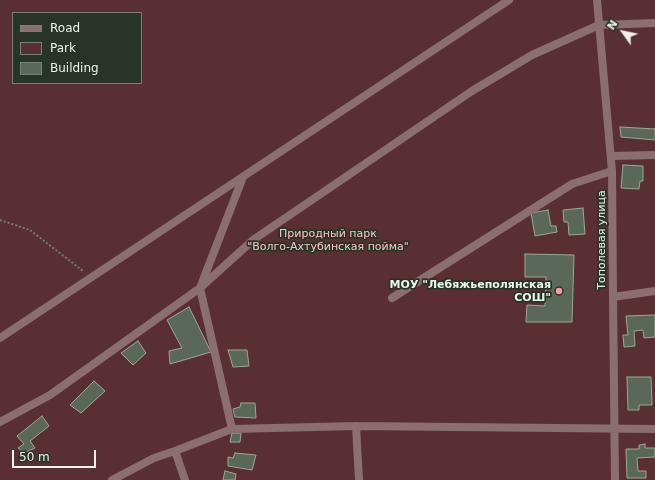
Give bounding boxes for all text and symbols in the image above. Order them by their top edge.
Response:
legend [12,12,142,84]
north arrow [603,12,643,52]
text: N [605,18,620,33]
text: Road [50,21,80,35]
text: Park [50,41,76,55]
text: Building [50,61,99,75]
street label: Тополевая улица [595,190,609,290]
park label: Природный парк "Волго-Ахтубинская пойма" [247,227,409,253]
place label: МОУ "Лебяжьеполянская СОШ" [390,278,551,304]
marker: МОУ "Лебяжьеполянская СОШ" [554,286,564,296]
scale bar [14,442,98,468]
text: 50 m [19,450,50,464]

